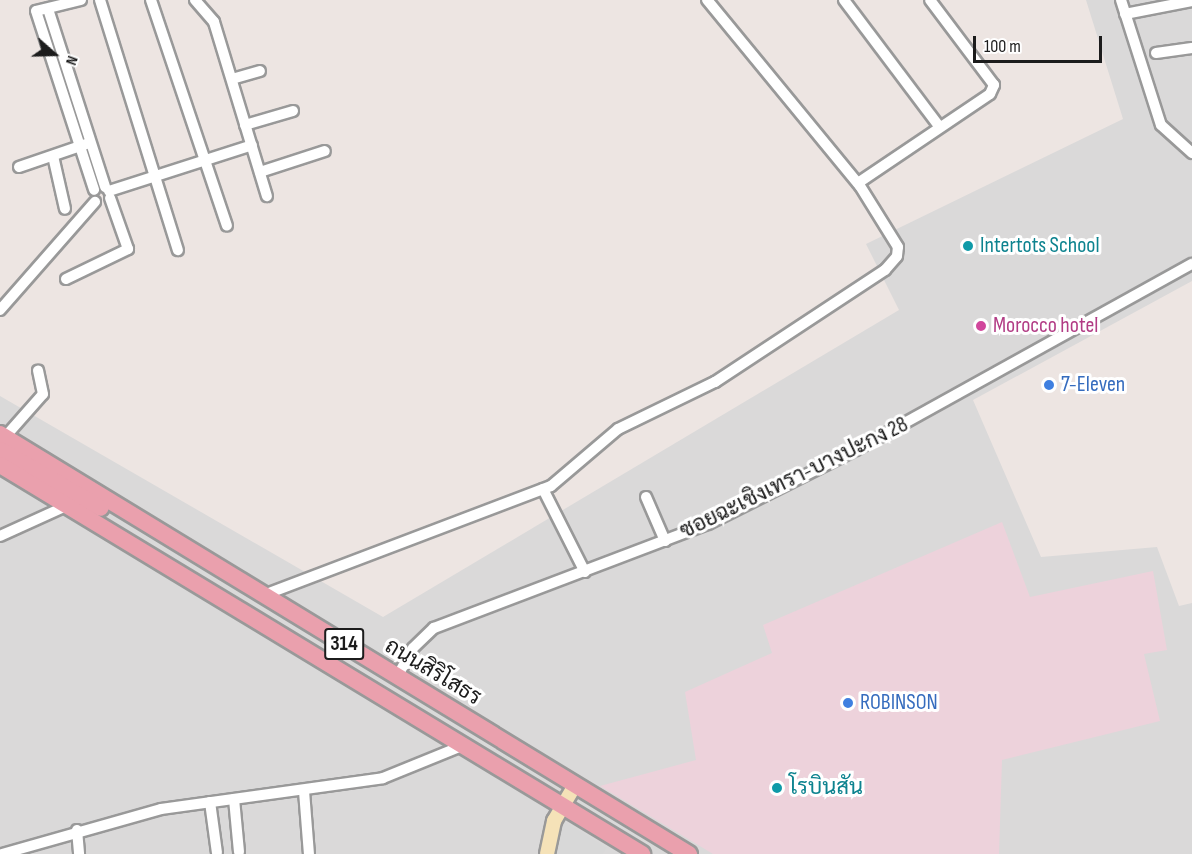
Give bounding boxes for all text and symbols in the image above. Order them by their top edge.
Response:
north arrow [24,24,84,84]
scale bar [976,24,1105,62]
text: 100 m [984,36,1021,57]
text: N [61,53,82,68]
place label: Intertots School [980,233,1100,259]
marker: Intertots School [961,239,975,253]
place label: Morocco hotel [993,313,1098,339]
marker: Morocco hotel [974,319,988,333]
place label: 7-Eleven [1061,372,1125,398]
marker: 7-Eleven [1042,378,1056,392]
street label: ซอยฉะเชิงเทรา-บางปะกง 28 [676,411,912,545]
road number: 314 [323,626,365,662]
street label: ถนนสิริโสธร [380,633,486,711]
place label: ROBINSON [860,690,938,716]
marker: ROBINSON [841,696,855,710]
place label: โรบินสัน [789,775,863,801]
marker: โรบินสัน [770,781,784,795]

